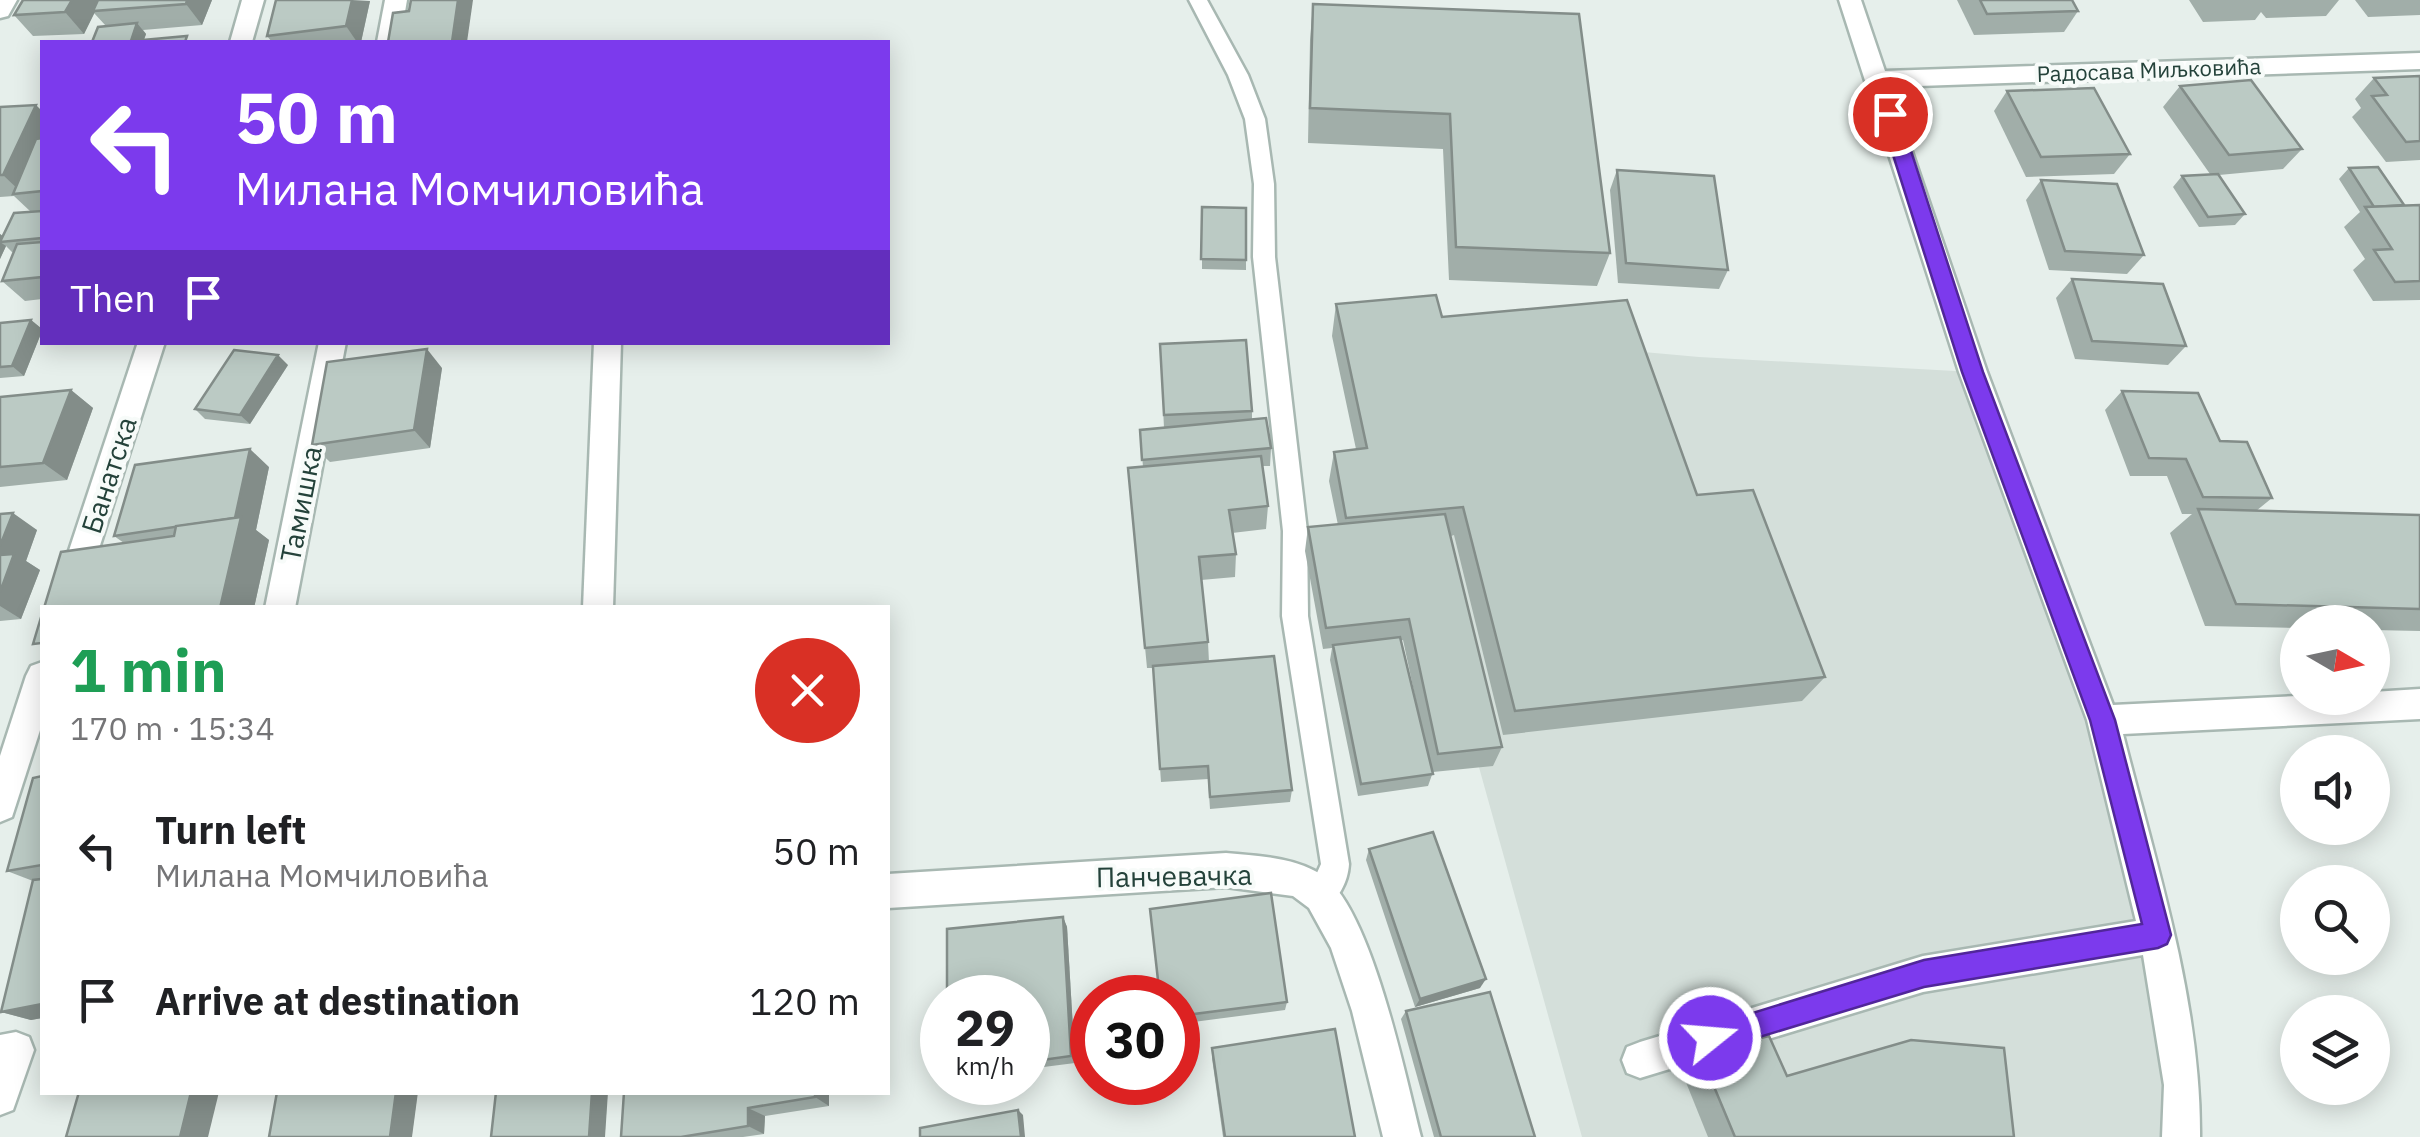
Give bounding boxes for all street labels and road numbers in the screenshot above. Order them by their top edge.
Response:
street label: Радосава Миљковића [2036,51,2262,88]
street label: Банатска [72,412,145,538]
street label: Тамишка [271,443,330,565]
street label: Панчевачка [1095,856,1253,895]

